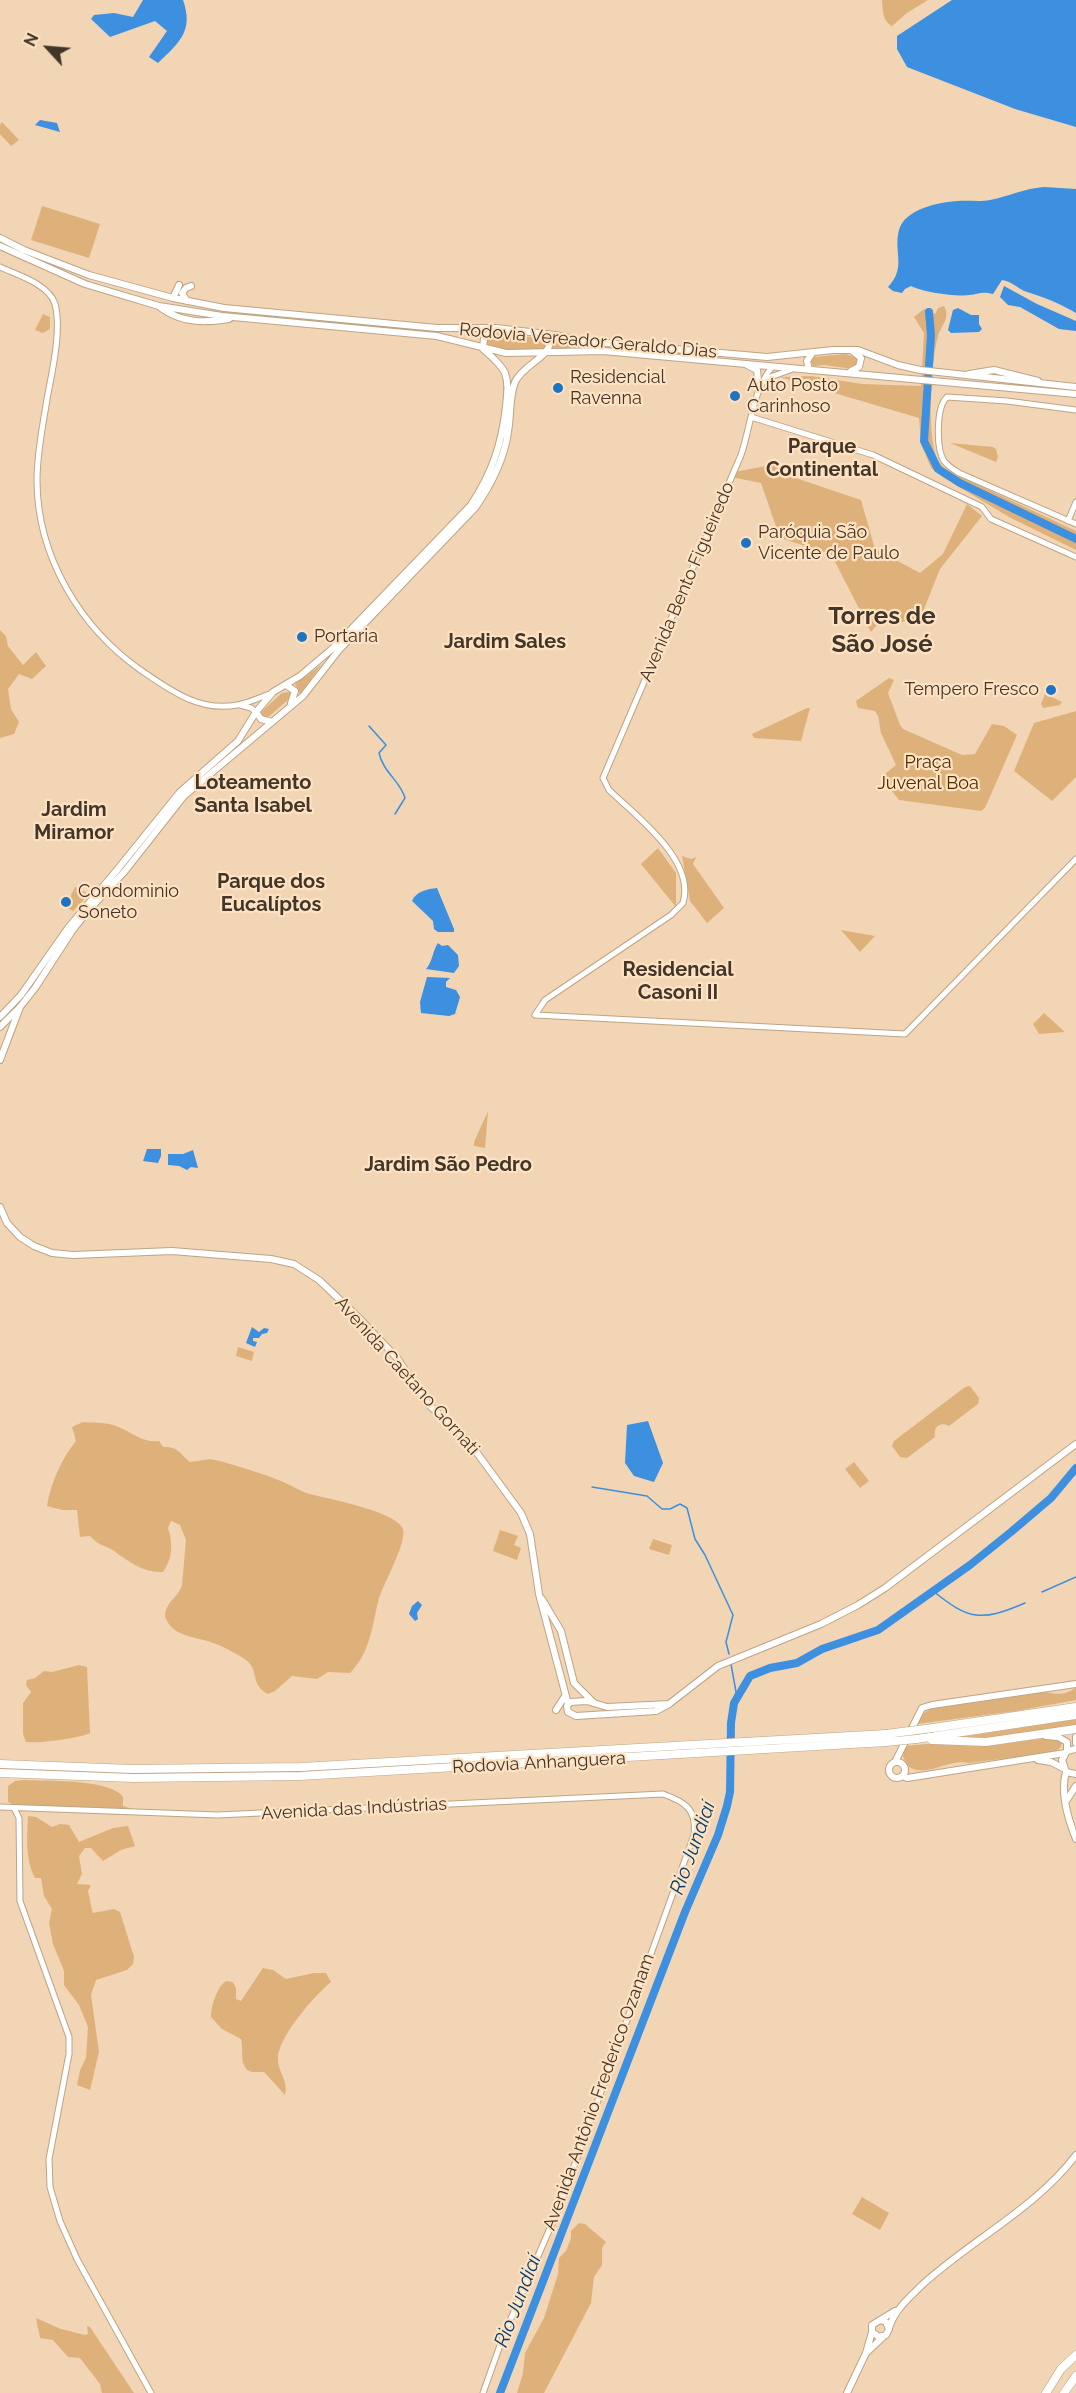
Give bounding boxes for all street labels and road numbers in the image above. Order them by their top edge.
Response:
street label: Rodovia Vereador Geraldo Dias [458,319,718,363]
street label: Avenida Bento Figueiredo [635,479,739,685]
street label: Avenida Caetano Gornati [330,1292,484,1460]
street label: Rodovia Anhanguera [452,1748,626,1778]
street label: Avenida das Indústrias [261,1793,447,1825]
street label: Avenida Antônio Frederico Ozanam [539,1951,659,2233]

